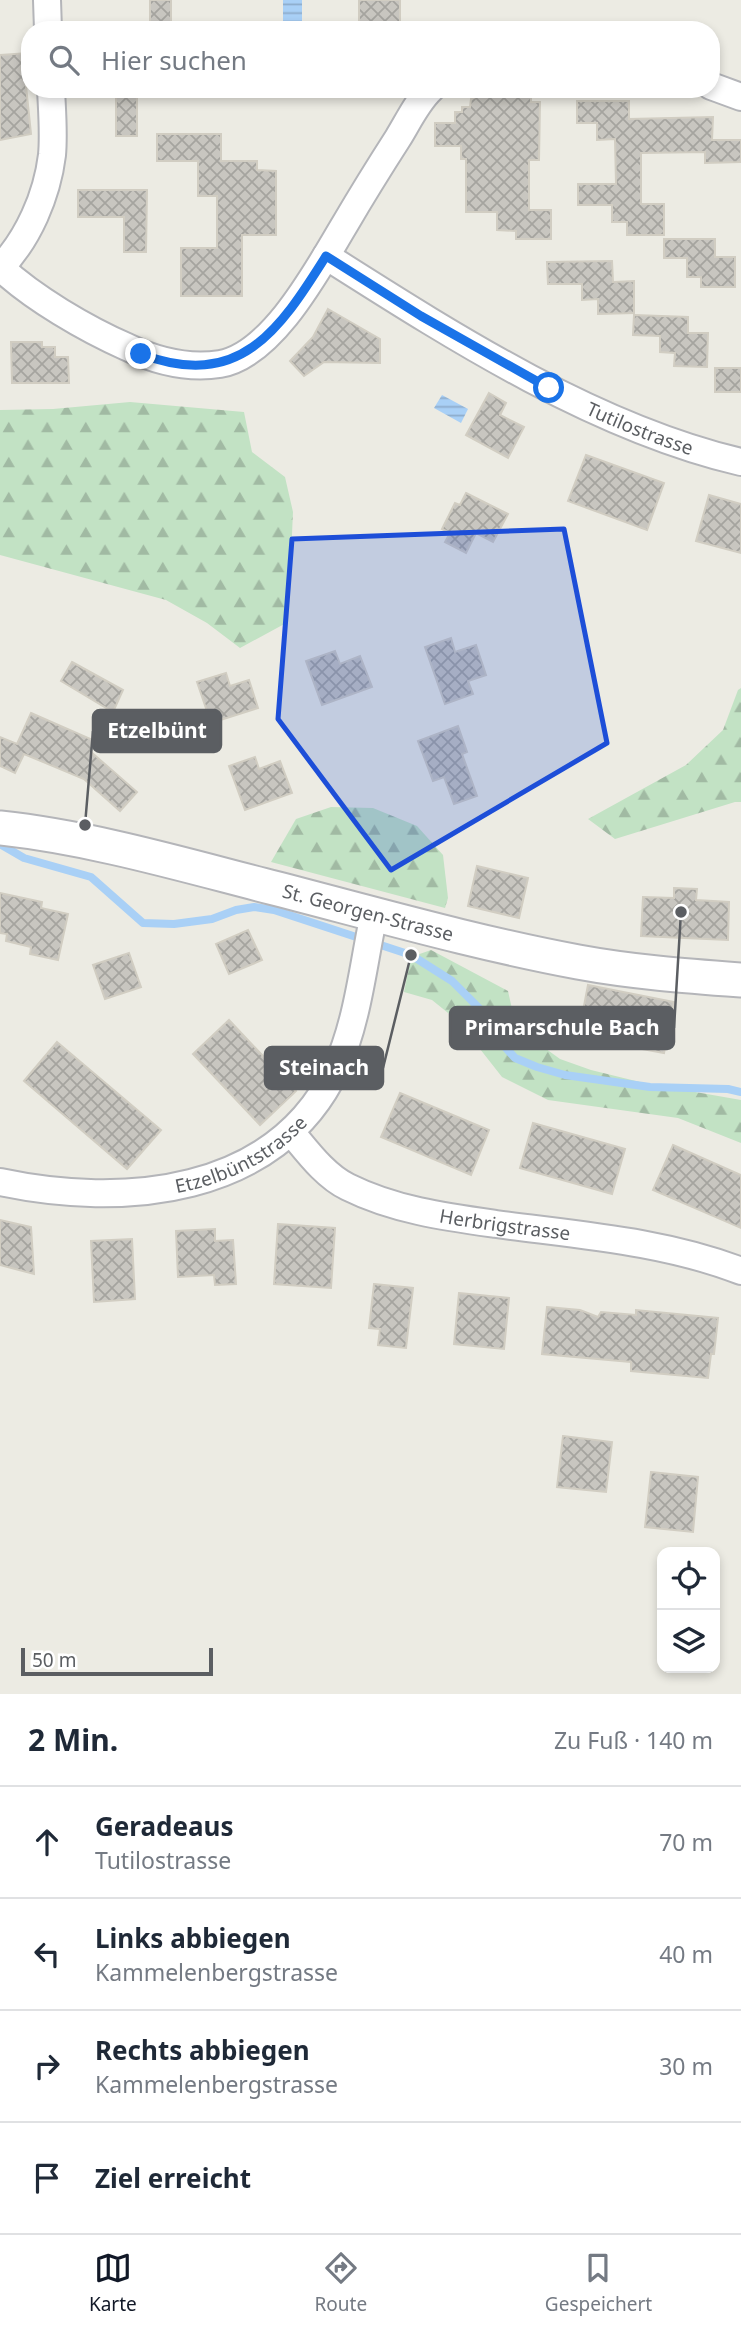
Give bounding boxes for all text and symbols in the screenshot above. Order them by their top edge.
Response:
search box [21,21,720,98]
icon: search [45,41,83,79]
text: Hier suchen [101,42,247,78]
route end [125,338,156,369]
route start [533,372,564,403]
street label: Tutilostrasse [583,396,697,461]
callout: Etzelbünt [93,710,221,752]
text: Etzelbünt [107,716,207,744]
street label: St. Georgen-Strasse [280,878,456,947]
callout: Primarschule Bach [450,1007,674,1049]
text: Primarschule Bach [464,1013,660,1041]
callout: Steinach [265,1047,383,1089]
text: Steinach [279,1053,369,1081]
street label: Etzelbüntstrasse [173,1110,312,1199]
street label: Herbrigstrasse [437,1203,572,1246]
map controls [657,1547,720,1673]
button: locate [657,1547,720,1610]
button: layers [657,1610,720,1673]
scale bar [21,1645,214,1677]
text: 50 m [32,1647,76,1673]
text: 2 Min. [28,1719,118,1760]
text: Zu Fuß · 140 m [554,1724,713,1756]
text: Geradeaus [95,1808,234,1844]
icon: ahead [28,1823,66,1861]
text: 70 m [659,1826,713,1858]
text: Tutilostrasse [95,1844,231,1876]
text: Links abbiegen [95,1920,291,1956]
icon: left [28,1935,66,1973]
text: 40 m [659,1938,713,1970]
text: Kammelenbergstrasse [95,1956,338,1988]
text: Rechts abbiegen [95,2032,310,2068]
icon: right [28,2047,66,2085]
text: 30 m [659,2050,713,2082]
text: Kammelenbergstrasse [95,2068,338,2100]
icon: arrive [28,2159,66,2197]
text: Ziel erreicht [95,2160,251,2196]
tab: Karte [89,2249,137,2317]
tab: Route [314,2249,367,2317]
tab: Gespeichert [545,2249,652,2317]

